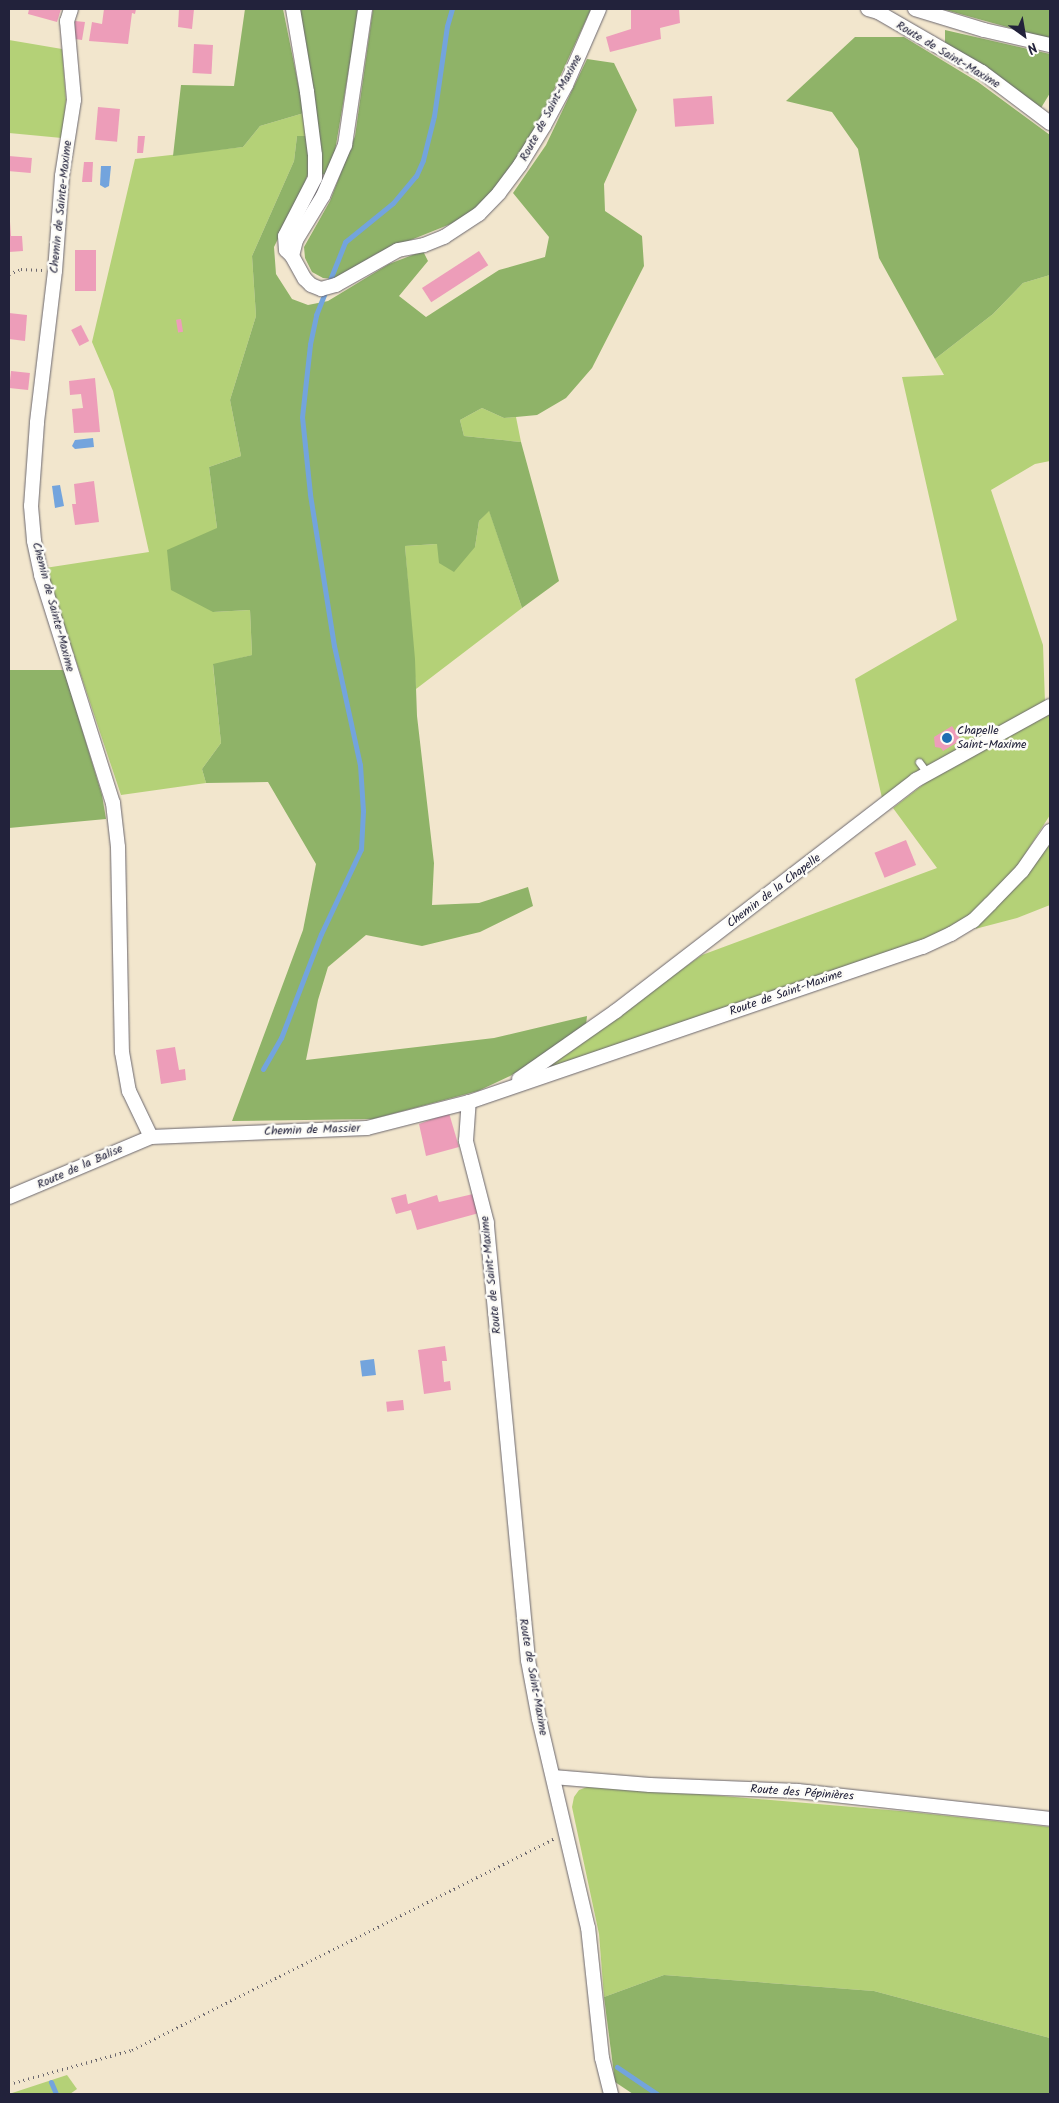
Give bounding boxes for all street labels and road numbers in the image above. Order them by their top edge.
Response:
street label: Route de Saint-Maxime [893,18,1003,92]
street label: Route de Saint-Maxime [517,52,585,164]
street label: Chemin de Sainte-Maxime [47,140,75,274]
street label: Chemin de Sainte-Maxime [29,541,77,673]
street label: Chemin de la Chapelle [724,851,824,931]
street label: Route de Saint-Maxime [728,967,844,1019]
street label: Chemin de Massier [264,1121,360,1139]
street label: Route de la Balise [35,1142,125,1192]
street label: Route de Saint-Maxime [478,1215,504,1335]
street label: Route de Saint-Maxime [516,1617,550,1737]
street label: Route des Pépinières [750,1782,854,1804]

